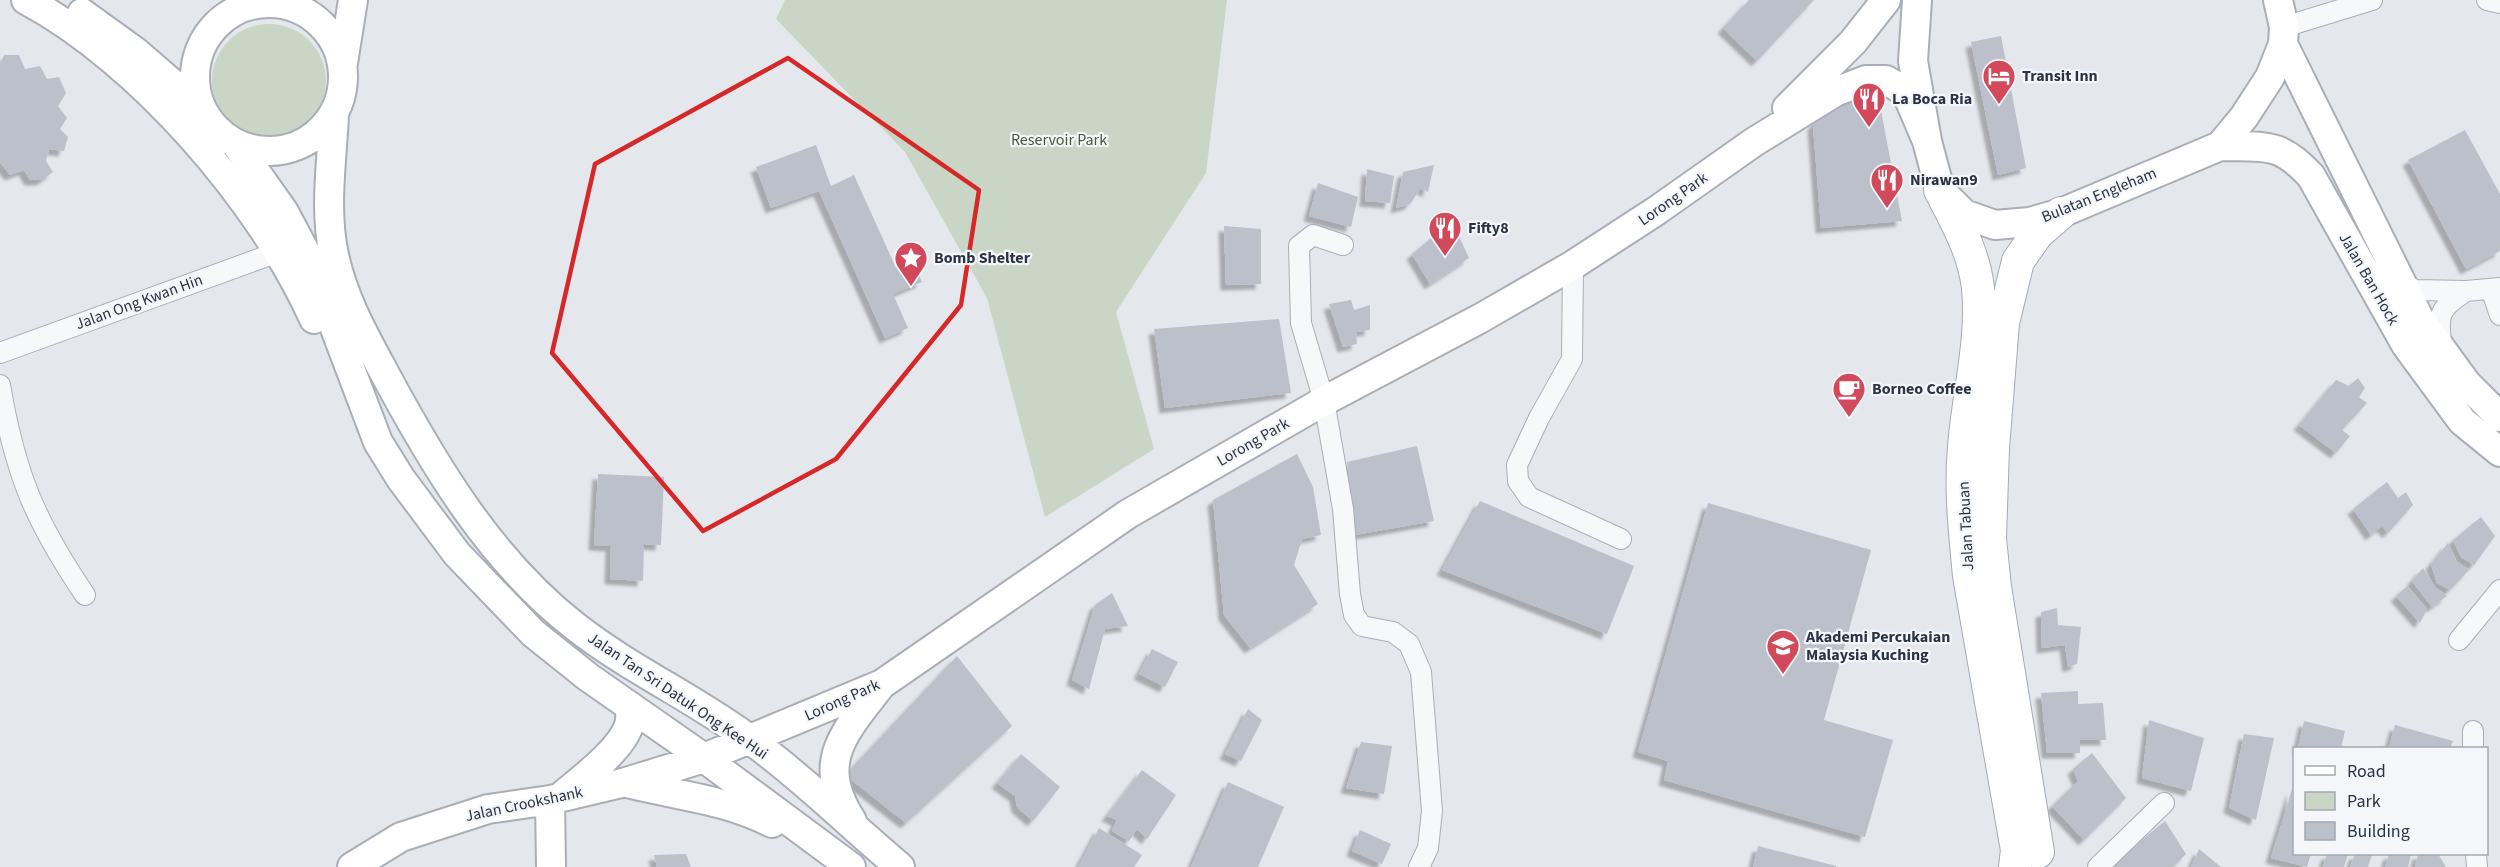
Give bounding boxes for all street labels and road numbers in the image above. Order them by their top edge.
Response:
street label: Bulatan Engleham [2038,162,2160,228]
street label: Lorong Park [1634,167,1712,231]
street label: Jalan Ban Hock [2334,229,2404,329]
street label: Jalan Ong Kwan Hin [72,269,206,335]
street label: Lorong Park [1213,412,1293,472]
street label: Jalan Tabuan [1953,481,1979,571]
street label: Jalan Tan Sri Datuk Ong Kee Hui [583,627,773,765]
street label: Lorong Park [801,674,883,726]
street label: Jalan Crookshank [463,781,585,827]

